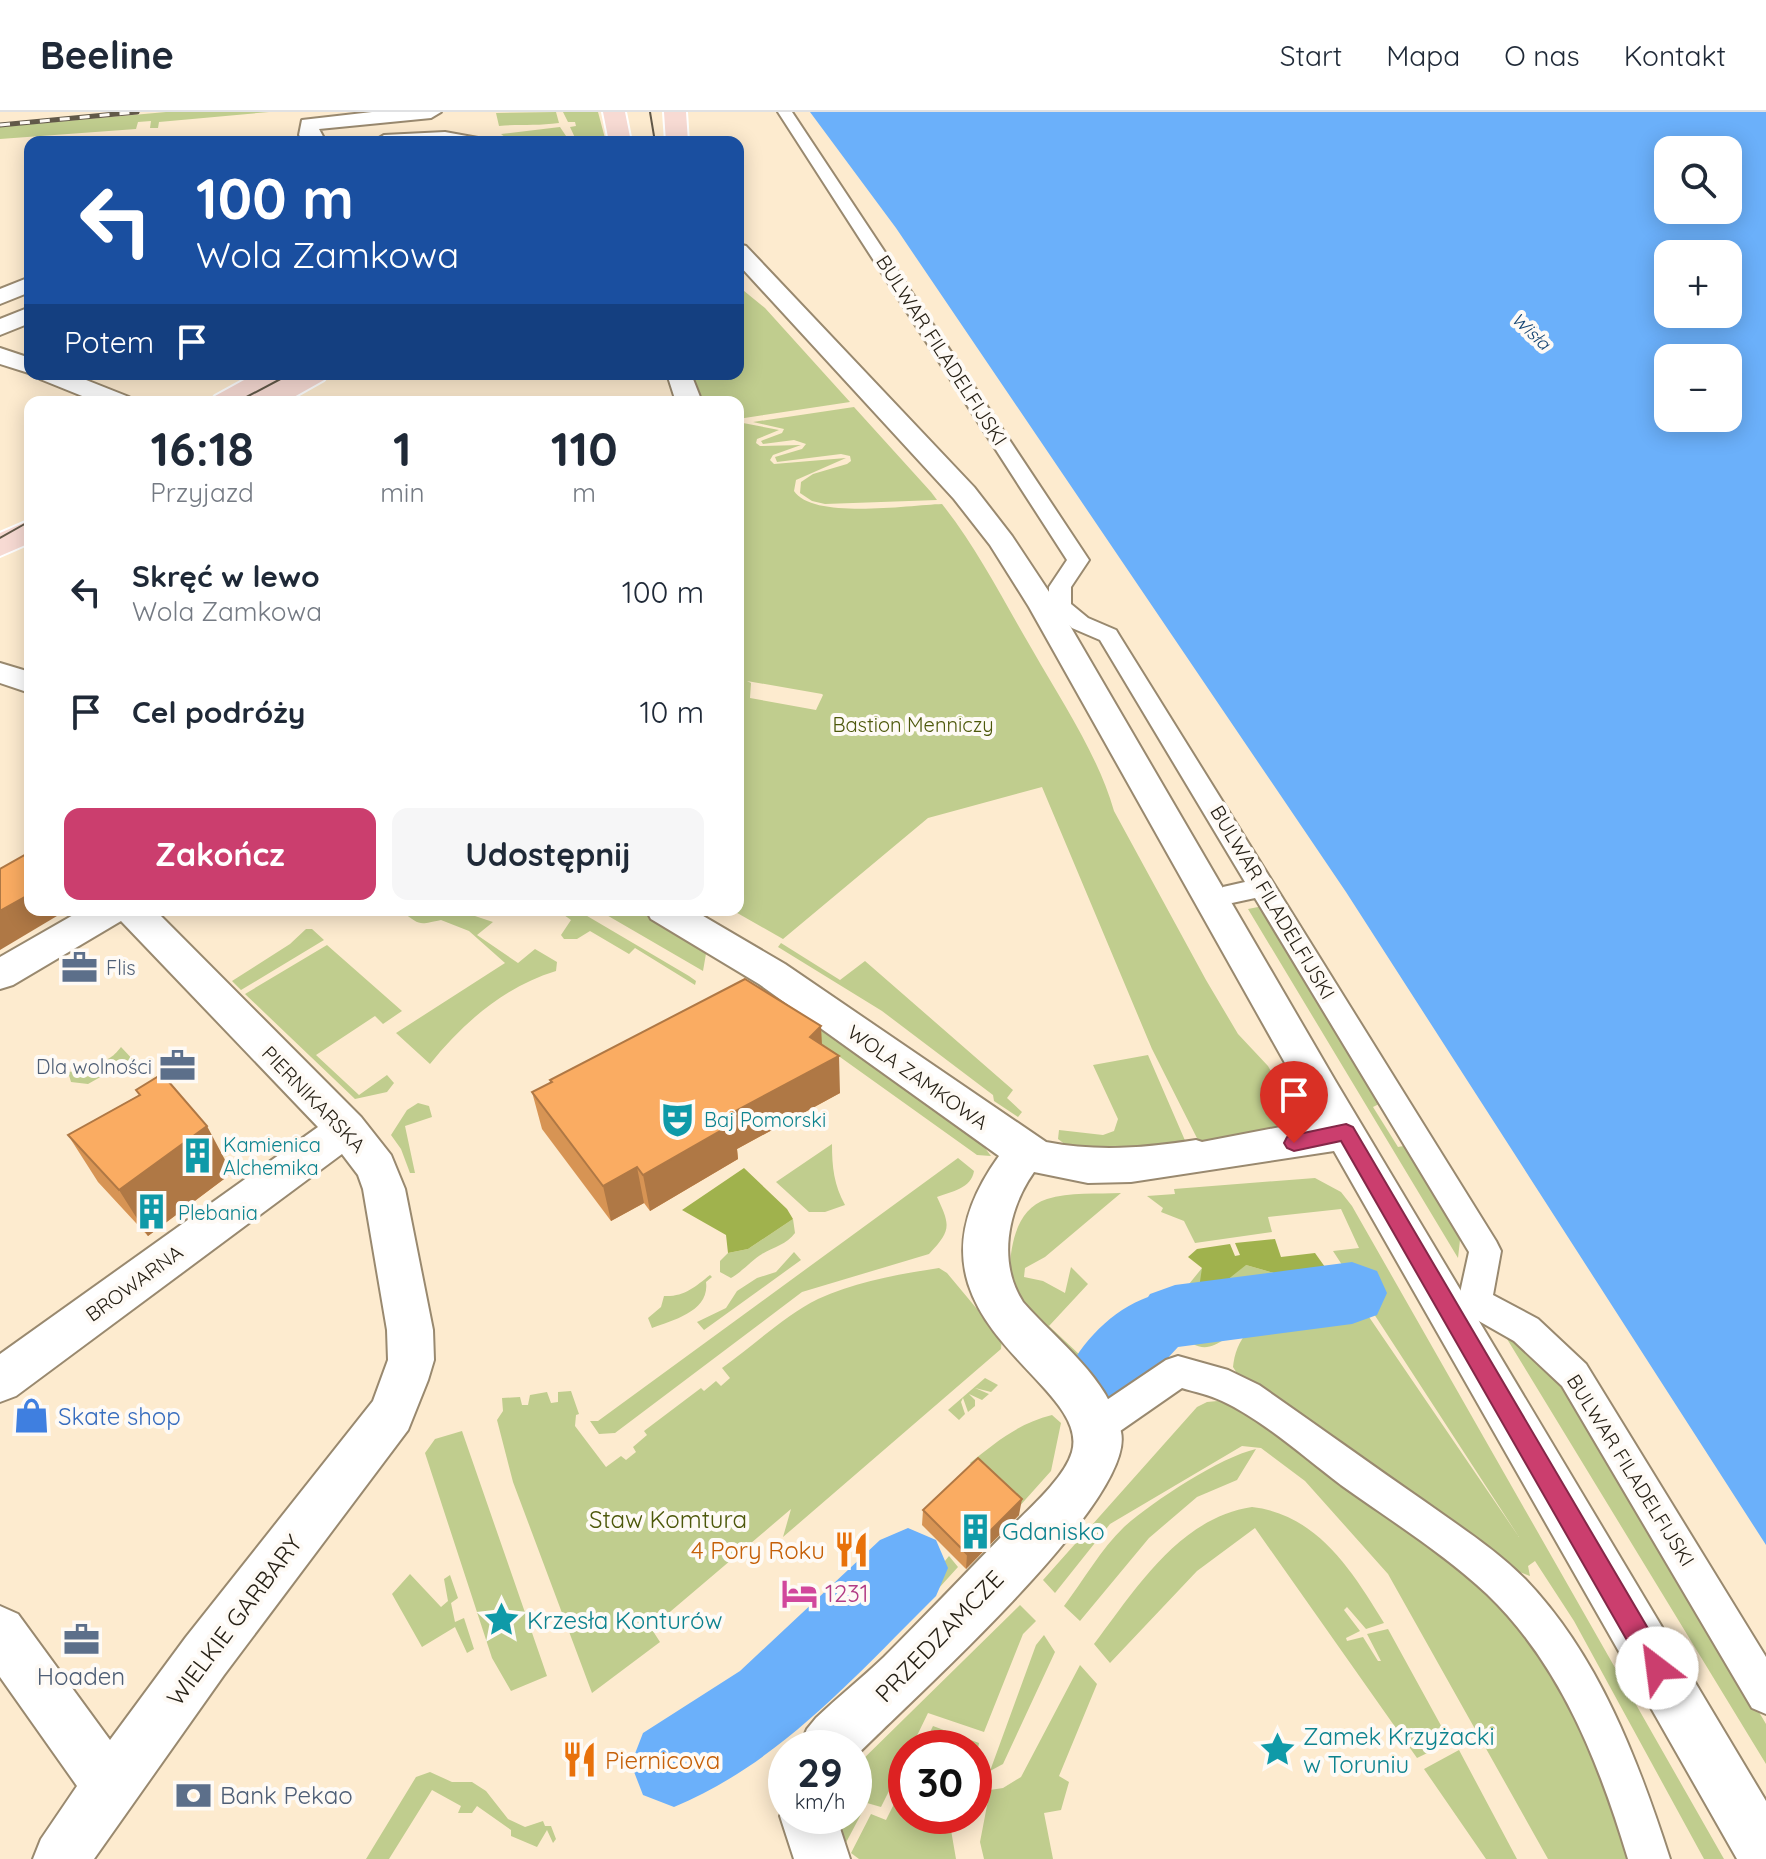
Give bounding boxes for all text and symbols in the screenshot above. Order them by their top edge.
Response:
text: Beeline [40,31,174,79]
text: Start [1280,38,1342,73]
text: Mapa [1386,38,1460,73]
text: O nas [1504,38,1580,73]
text: Kontakt [1624,38,1726,73]
map controls [1654,136,1742,432]
button: search [1654,136,1742,224]
text: 100 m [196,163,354,233]
icon: left [64,168,168,272]
text: Wola Zamkowa [196,232,459,277]
button: + [1654,240,1742,328]
street label: BULWAR FILADELFIJSKI [871,250,1013,450]
water label: Wisła [1507,307,1556,355]
icon: arrive [170,320,214,364]
text: Potem [64,323,154,361]
button: − [1654,344,1742,432]
text: 16:18 [150,418,254,478]
text: 1 [393,418,412,478]
text: 110 [551,418,618,478]
text: Przyjazd [150,476,254,509]
text: min [380,476,424,509]
text: m [572,476,596,509]
text: Skręć w lewo [132,557,320,595]
icon: left [64,570,108,614]
text: 100 m [622,573,704,611]
text: Wola Zamkowa [132,595,322,628]
icon: arrive [64,690,108,734]
text: Cel podróży [132,693,305,731]
text: 10 m [640,693,704,731]
park label: Bastion Menniczy [832,712,994,737]
street label: BULWAR FILADELFIJSKI [1205,801,1341,1003]
button: Zakończ [64,808,376,900]
button: Udostępnij [392,808,704,900]
office icon: Flis [61,948,99,986]
place label: Flis [106,955,136,980]
street label: WOLA ZAMKOWA [843,1019,993,1135]
street label: PIERNIKARSKA [257,1040,371,1158]
office icon: Dla wolności [159,1047,197,1085]
place label: Dla wolności [36,1054,152,1079]
pin [1260,1061,1328,1143]
icon: arrive [1272,1073,1316,1117]
theatre icon: Baj Pomorski [659,1100,697,1138]
place label: Baj Pomorski [704,1107,826,1132]
place label: Kamienica Alchemika [223,1132,321,1180]
building icon: Kamienica Alchemika [178,1136,216,1174]
building icon: Plebania [133,1193,171,1231]
place label: Plebania [178,1200,258,1225]
street label: BROWARNA [80,1239,188,1327]
street label: BULWAR FILADELFIJSKI [1562,1369,1700,1571]
shop icon: Skate shop [13,1397,51,1435]
place label: Skate shop [58,1401,181,1431]
park label: Staw Komtura [589,1504,747,1534]
building icon: Gdanisko [957,1512,995,1550]
place label: Gdanisko [1002,1516,1105,1546]
street label: WIELKIE GARBARY [160,1529,308,1711]
restaurant icon: 4 Pory Roku [832,1531,870,1569]
place label: 4 Pory Roku [691,1535,825,1565]
street label: PRZEDZAMCZE [868,1564,1010,1708]
hotel icon: 1231 [780,1574,818,1612]
place label: 1231 [825,1578,869,1608]
place icon: Krzesła Konturów [482,1601,520,1639]
place label: Krzesła Konturów [527,1605,723,1635]
office icon: Hoaden [62,1620,100,1658]
position arrow [1615,1626,1699,1710]
place label: Hoaden [37,1661,125,1691]
place label: Zamek Krzyżacki w Toruniu [1303,1721,1495,1779]
speed limit sign: 30 [888,1730,992,1834]
place icon: Zamek Krzyżacki w Toruniu [1258,1731,1296,1769]
restaurant icon: Piernicova [560,1741,598,1779]
place label: Piernicova [605,1745,720,1775]
text: 29 [797,1747,843,1797]
bank icon: Bank Pekao [175,1776,213,1814]
place label: Bank Pekao [220,1780,353,1810]
text: km/h [795,1789,845,1814]

